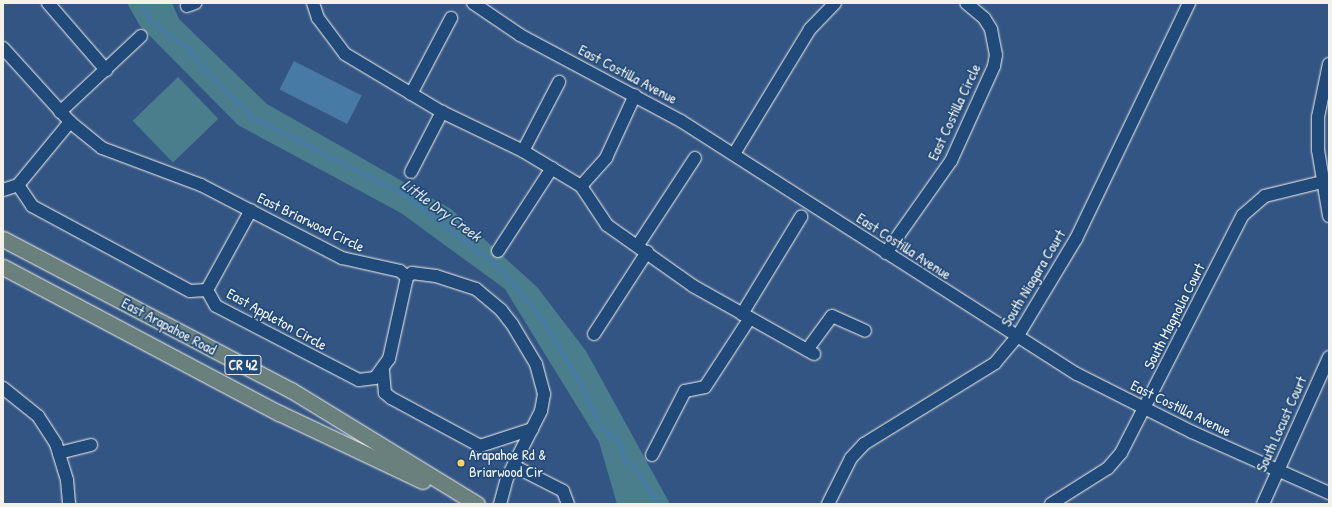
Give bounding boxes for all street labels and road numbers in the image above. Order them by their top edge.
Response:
street label: East Costilla Avenue [576,40,680,108]
street label: East Costilla Circle [924,61,984,163]
street label: East Briarwood Circle [255,188,367,256]
street label: East Costilla Avenue [853,209,955,283]
street label: South Niagara Court [997,226,1069,330]
street label: South Magnolia Court [1140,260,1208,372]
street label: East Appleton Circle [224,284,330,354]
street label: East Arapahoe Road [119,294,219,358]
road number: CR 42 [224,353,262,377]
street label: South Locust Court [1252,373,1310,475]
street label: East Costilla Avenue [1128,376,1234,440]

